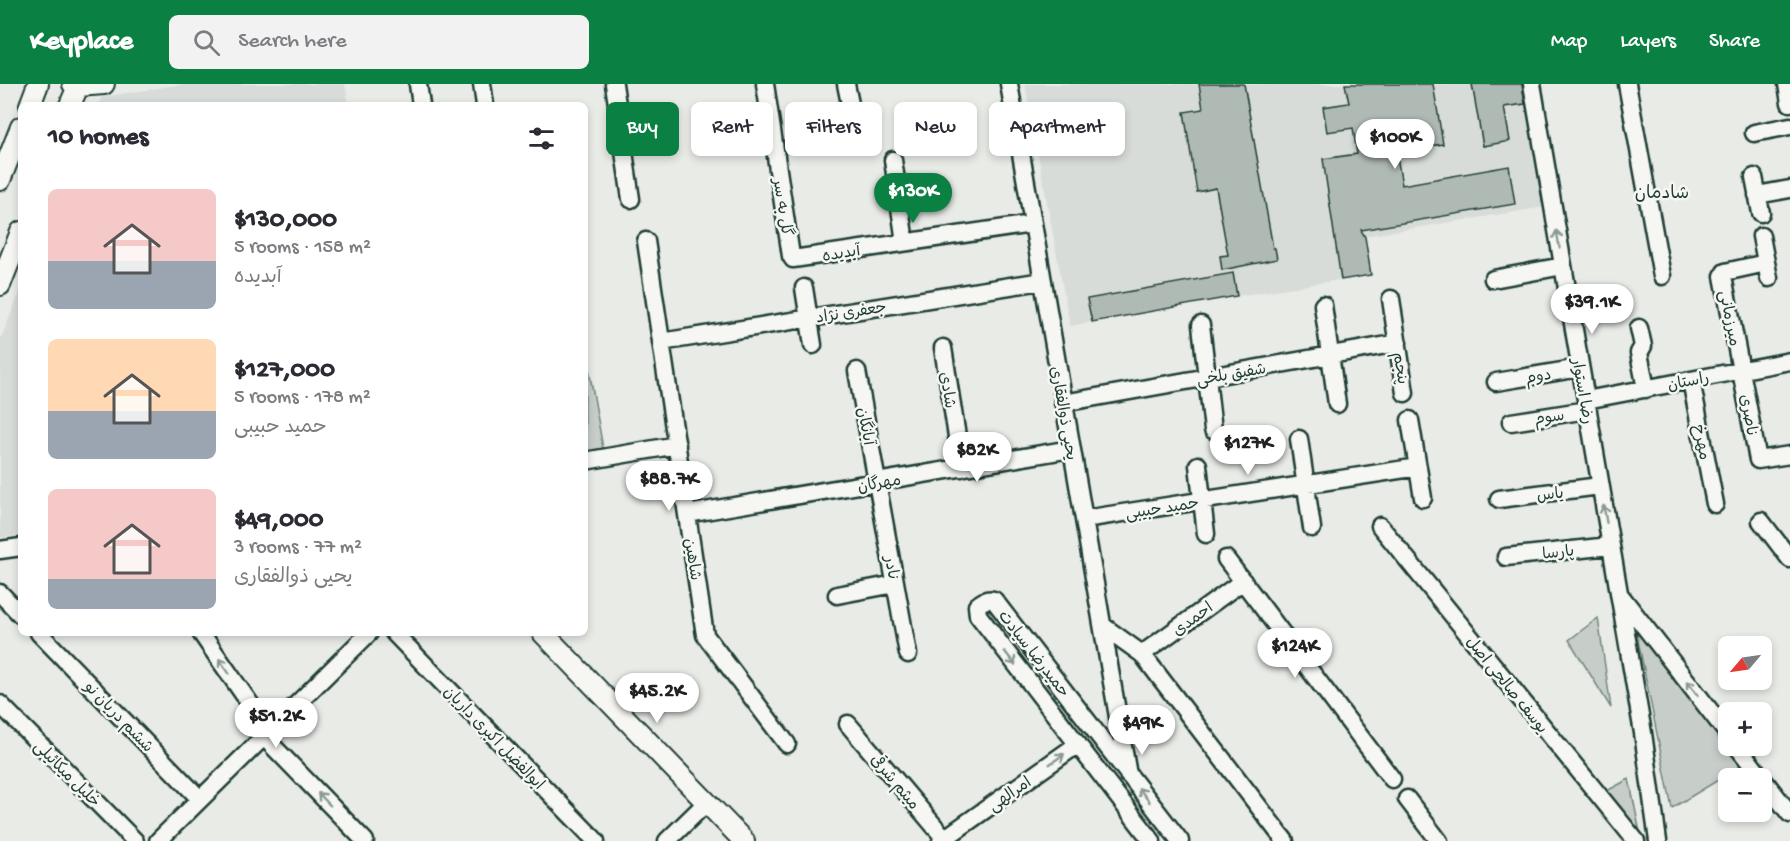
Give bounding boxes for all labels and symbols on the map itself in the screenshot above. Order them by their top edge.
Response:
pin: $100K [1353,119,1437,170]
pin: $130K [871,173,955,224]
street label: گل به سر [766,175,797,238]
district label: شادمان [1635,184,1689,205]
one-way arrow [1552,230,1563,249]
street label: آبدیده [821,242,863,268]
pin: $39.1K [1543,284,1641,335]
street label: میرزمانی [1713,289,1742,348]
street label: جعفری نژاد [815,300,888,329]
street label: پنجم [1387,351,1410,386]
street label: رضا استوار [1565,355,1596,426]
street label: شفیق بلخی [1195,361,1268,392]
street label: یحیی ذوالفقاری [1044,365,1079,462]
street label: دوم [1524,367,1553,390]
street label: راستان [1666,370,1711,397]
street label: شادی [933,371,958,410]
street label: ناصری [1734,393,1760,438]
street label: آبانگان [851,406,879,448]
street label: سوم [1533,408,1566,431]
street label: مهرخ [1687,423,1712,462]
pin: $127K [1206,425,1290,476]
pin: $82K [941,432,1013,483]
pin: $88.7K [620,461,718,512]
street label: مهرگان [856,469,903,499]
street label: یاس [1536,485,1565,508]
street label: حمید حبیبی [1124,495,1201,526]
one-way arrow [1599,505,1610,524]
street label: شاهین [678,537,703,582]
street label: پارسا [1541,543,1575,566]
street label: نادر [878,553,901,582]
street label: احمدی [1170,600,1218,642]
street label: حمیدرضا سیادت [992,608,1072,702]
pin: $124K [1253,628,1337,679]
street label: یوسف صالحی اصل [1460,634,1550,739]
north arrow [1718,636,1772,690]
one-way arrow [1004,649,1017,665]
one-way arrow [218,659,230,675]
pin: $45.2K [608,673,706,724]
street label: ششم دریان نو [78,678,156,758]
one-way arrow [1686,680,1699,696]
street label: ابوالفضل اکبری داریان [438,684,547,795]
pin: $51.2K [227,698,325,749]
pin: $49K [1106,705,1178,756]
street label: خلیل میکائیلی [28,738,103,813]
street label: میثم شرقی [865,749,925,815]
one-way arrow [1049,753,1065,765]
street label: امرالهی [986,774,1036,817]
one-way arrow [1137,787,1150,803]
one-way arrow [317,791,332,806]

